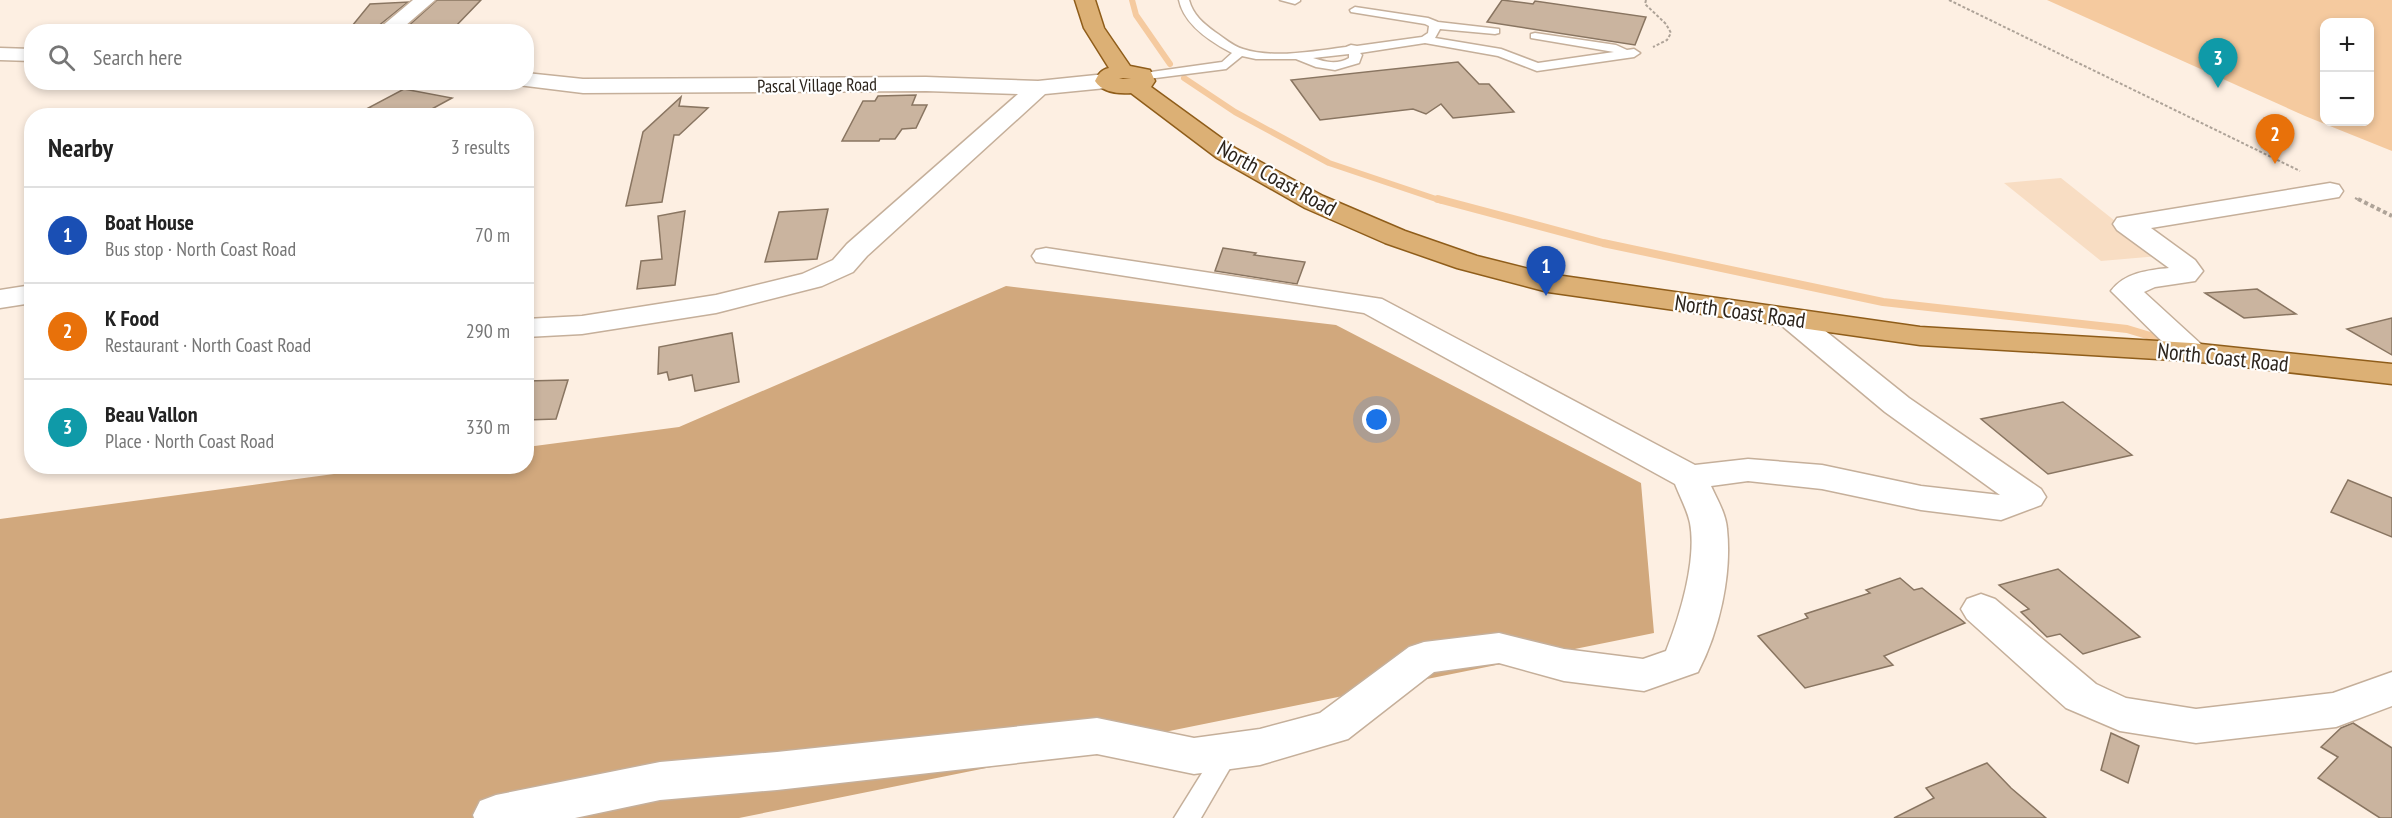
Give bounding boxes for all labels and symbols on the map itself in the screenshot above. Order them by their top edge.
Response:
pin: 3 [2198,38,2238,88]
street label: Pascal Village Road [757,72,877,98]
pin: 2 [2256,114,2294,164]
street label: North Coast Road [1213,134,1341,222]
pin: 1 [1526,246,1566,296]
street label: North Coast Road [1673,288,1807,334]
street label: North Coast Road [2156,336,2290,378]
your location [1362,405,1391,434]

